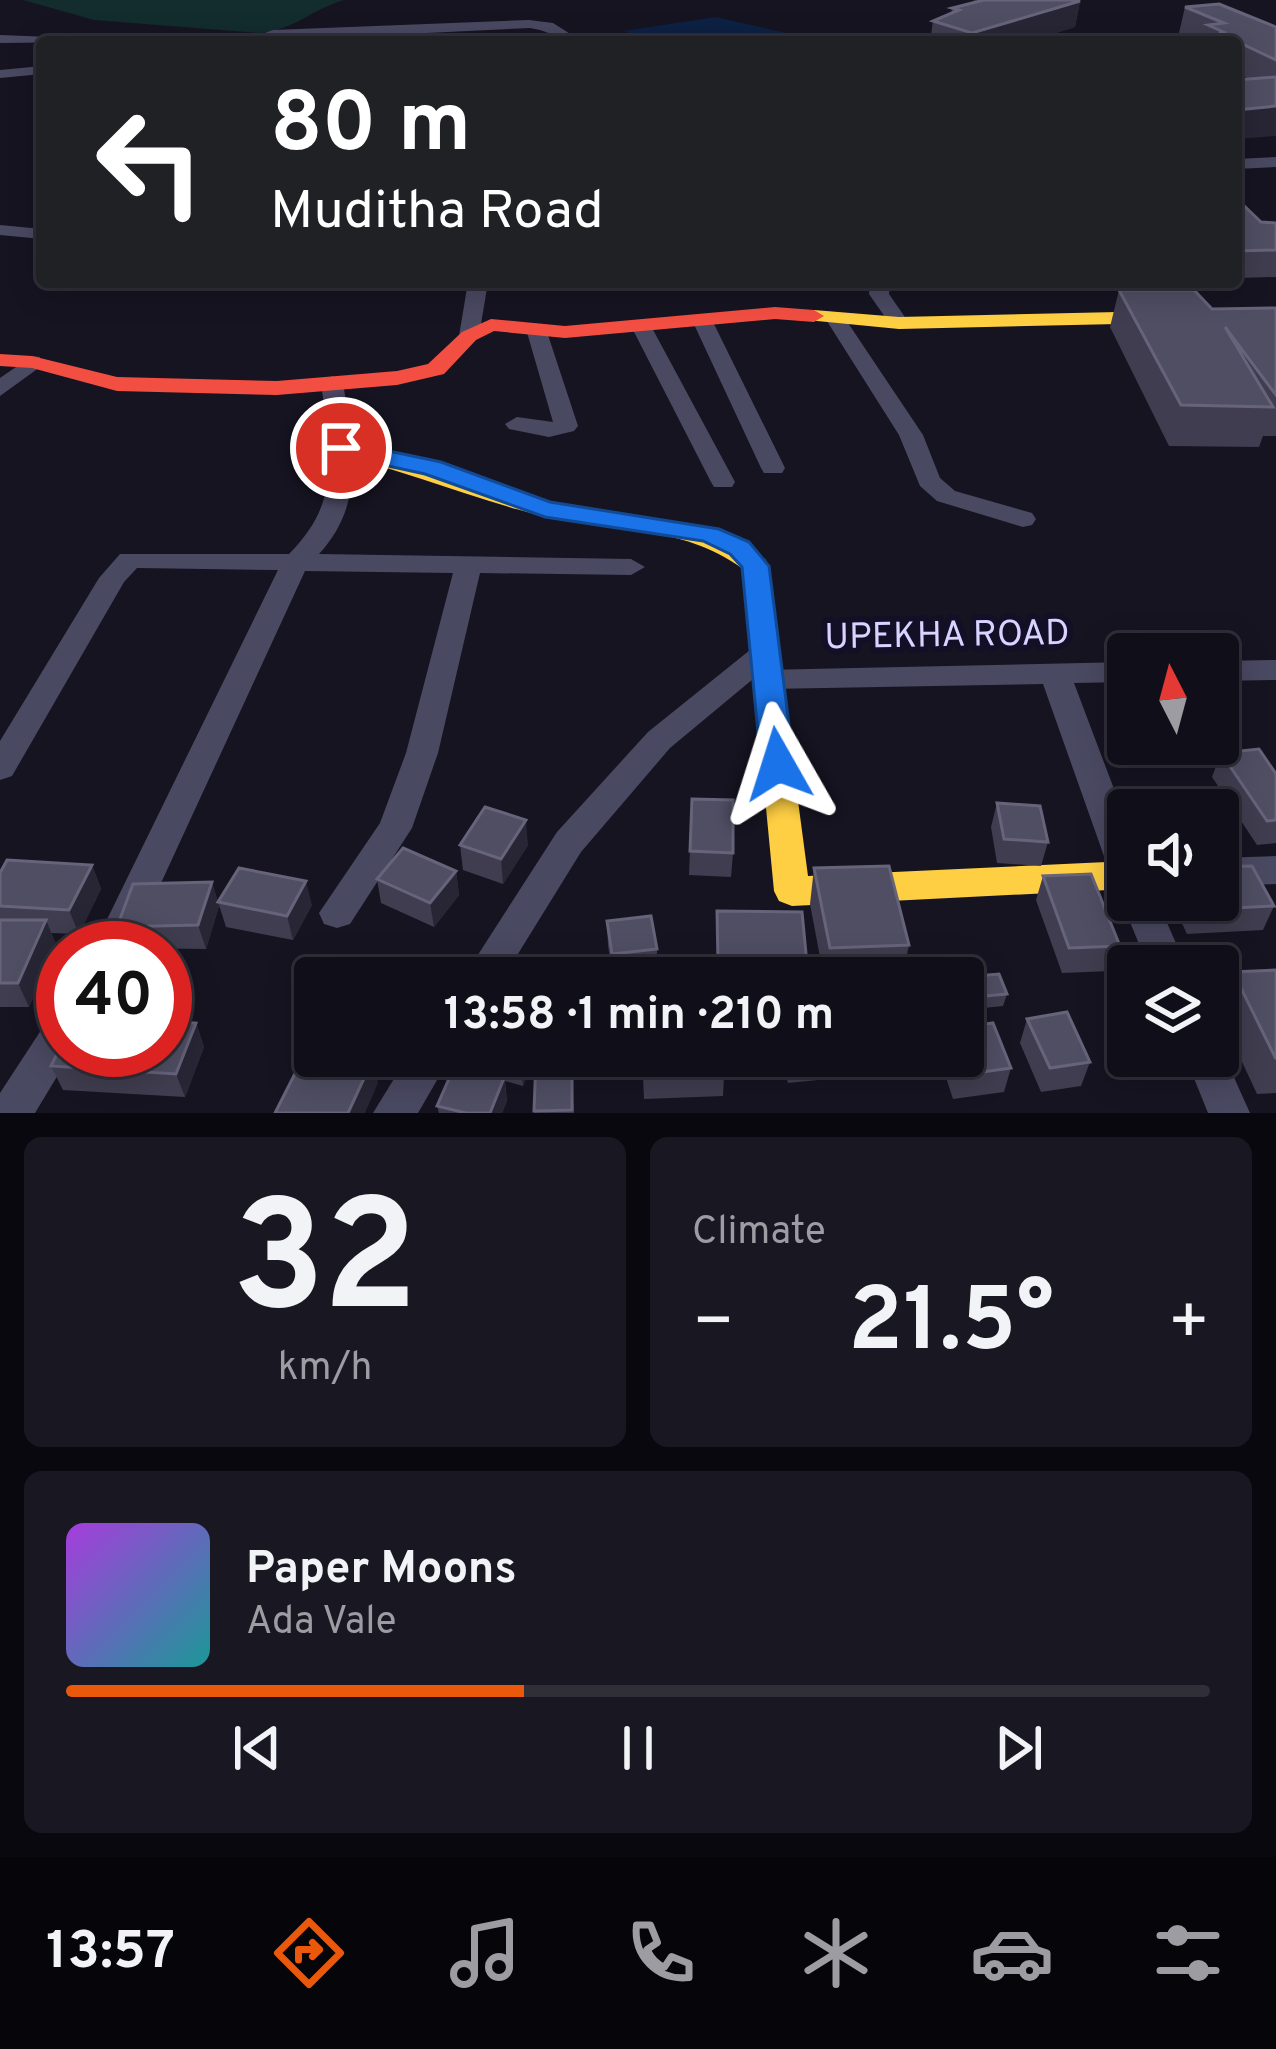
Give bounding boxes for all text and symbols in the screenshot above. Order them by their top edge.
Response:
text: 80 m [270,75,471,181]
icon: left [72,84,228,240]
text: Muditha Road [270,179,604,248]
pin [290,397,392,499]
icon: arrive [308,415,374,481]
street label: UPEKHA ROAD [824,612,1070,662]
north arrow [1107,633,1239,765]
map controls [1107,633,1239,1077]
position arrow [715,701,841,827]
button: sound [1107,789,1239,921]
speed limit sign: 40 [36,921,192,1077]
button: layers [1107,945,1239,1077]
text: 13:58 · 1 min · 210 m [444,988,834,1045]
text: 32 [232,1168,418,1366]
text: Climate [692,1209,826,1258]
text: 21.5° [848,1269,1054,1382]
text: − [692,1284,735,1367]
text: + [1167,1284,1210,1367]
text: km/h [278,1345,372,1394]
text: Paper Moons [246,1542,517,1599]
text: Ada Vale [246,1599,397,1648]
icon: previous [224,1715,290,1781]
icon: pause [605,1715,671,1781]
icon: next [986,1715,1052,1781]
icon: directions [267,1911,351,1995]
icon: music [443,1911,527,1995]
icon: phone [619,1911,703,1995]
icon: climate [794,1911,878,1995]
icon: car [970,1911,1054,1995]
icon: filters [1146,1911,1230,1995]
text: 13:57 [46,1919,175,1988]

